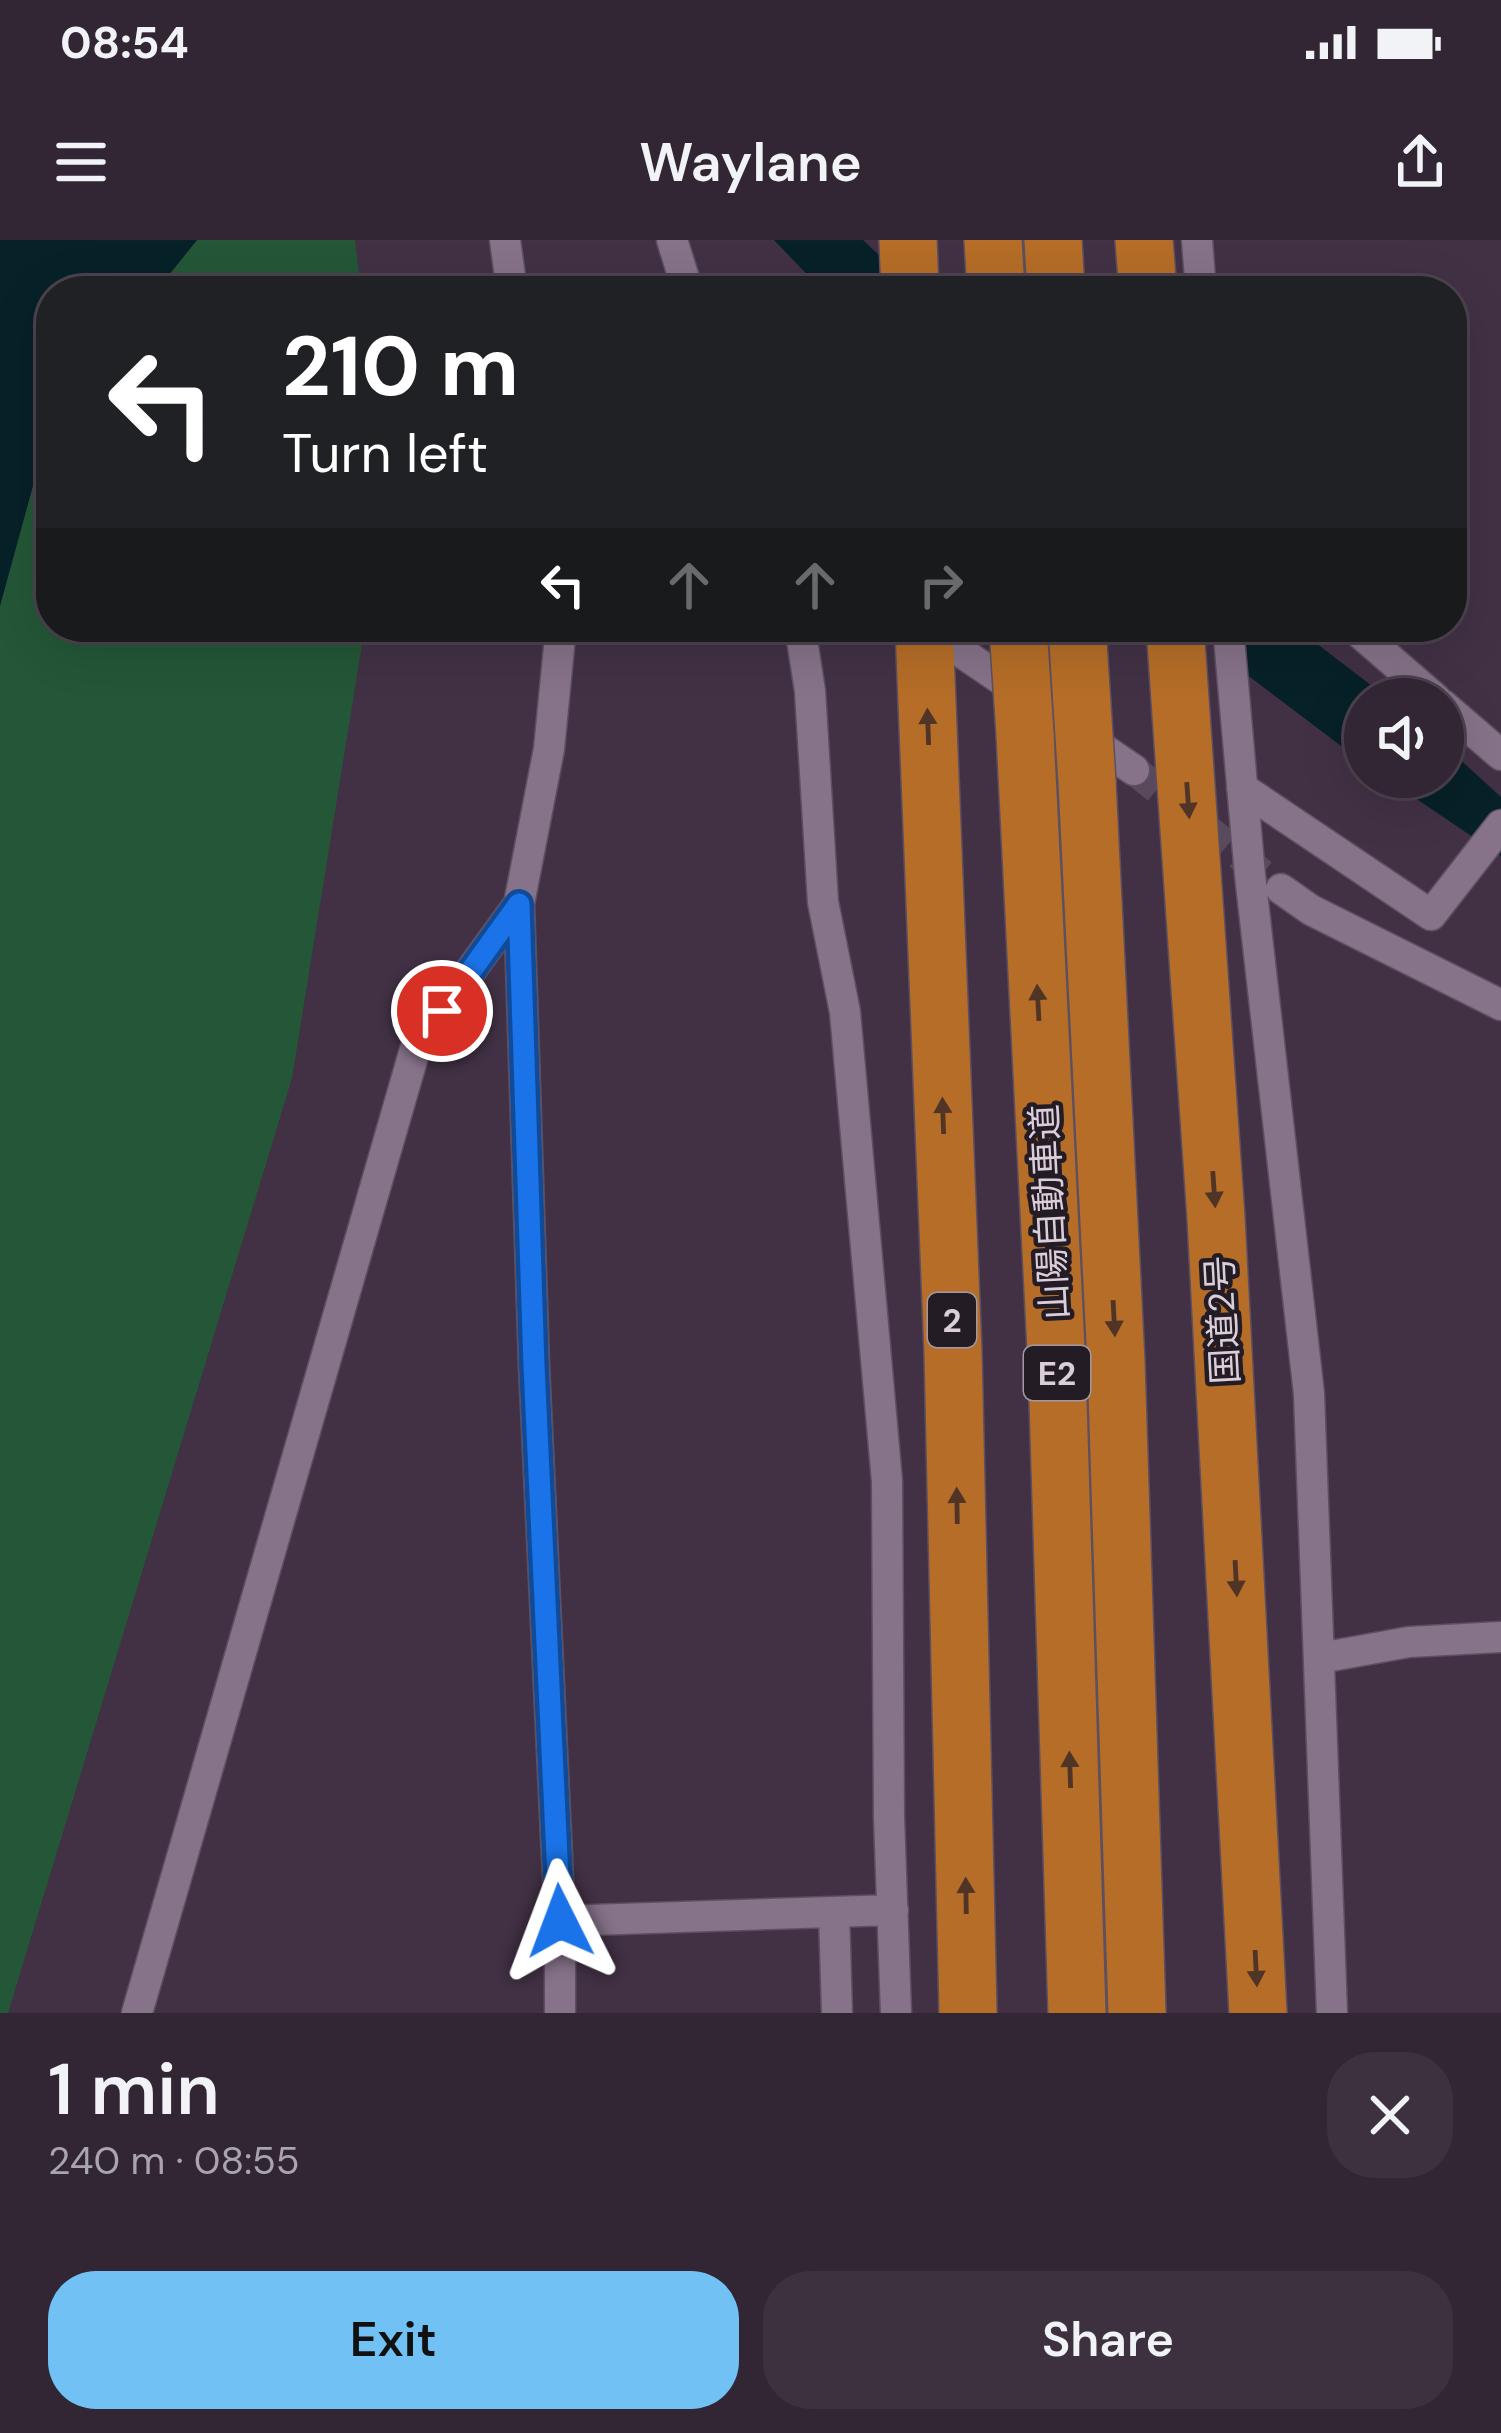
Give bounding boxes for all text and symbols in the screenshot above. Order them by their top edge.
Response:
text: 08:54 [60,13,189,72]
text: Waylane [639,127,862,198]
icon: menu [48,129,114,195]
icon: share [1387,129,1453,195]
text: 210 m [282,312,519,421]
icon: left [84,324,240,480]
text: Turn left [282,418,488,489]
icon: left [530,552,596,618]
icon: ahead [656,552,722,618]
icon: ahead [782,552,848,618]
icon: right [908,552,974,618]
map controls [1344,678,1464,798]
button: sound [1344,678,1464,798]
one-way arrow [918,707,937,745]
one-way arrow [1178,782,1197,819]
pin [391,960,493,1062]
icon: arrive [409,978,475,1044]
one-way arrow [1028,983,1047,1021]
one-way arrow [934,1096,953,1134]
street label: 山陽自動車道 [1020,1103,1079,1321]
one-way arrow [1205,1171,1224,1208]
street label: 国道2号 [1196,1254,1249,1385]
road number: 2 [928,1293,976,1347]
one-way arrow [1104,1300,1123,1337]
road number: E2 [1024,1346,1090,1400]
one-way arrow [947,1486,966,1524]
one-way arrow [1227,1560,1246,1597]
one-way arrow [1061,1750,1080,1788]
position arrow [497,1858,623,1984]
one-way arrow [956,1876,975,1914]
one-way arrow [1246,1950,1265,1988]
text: 1 min [48,2043,220,2136]
button: close [1327,2052,1453,2178]
text: 240 m · 08:55 [48,2135,300,2186]
button: Exit [48,2271,739,2409]
button: Share [763,2271,1453,2409]

